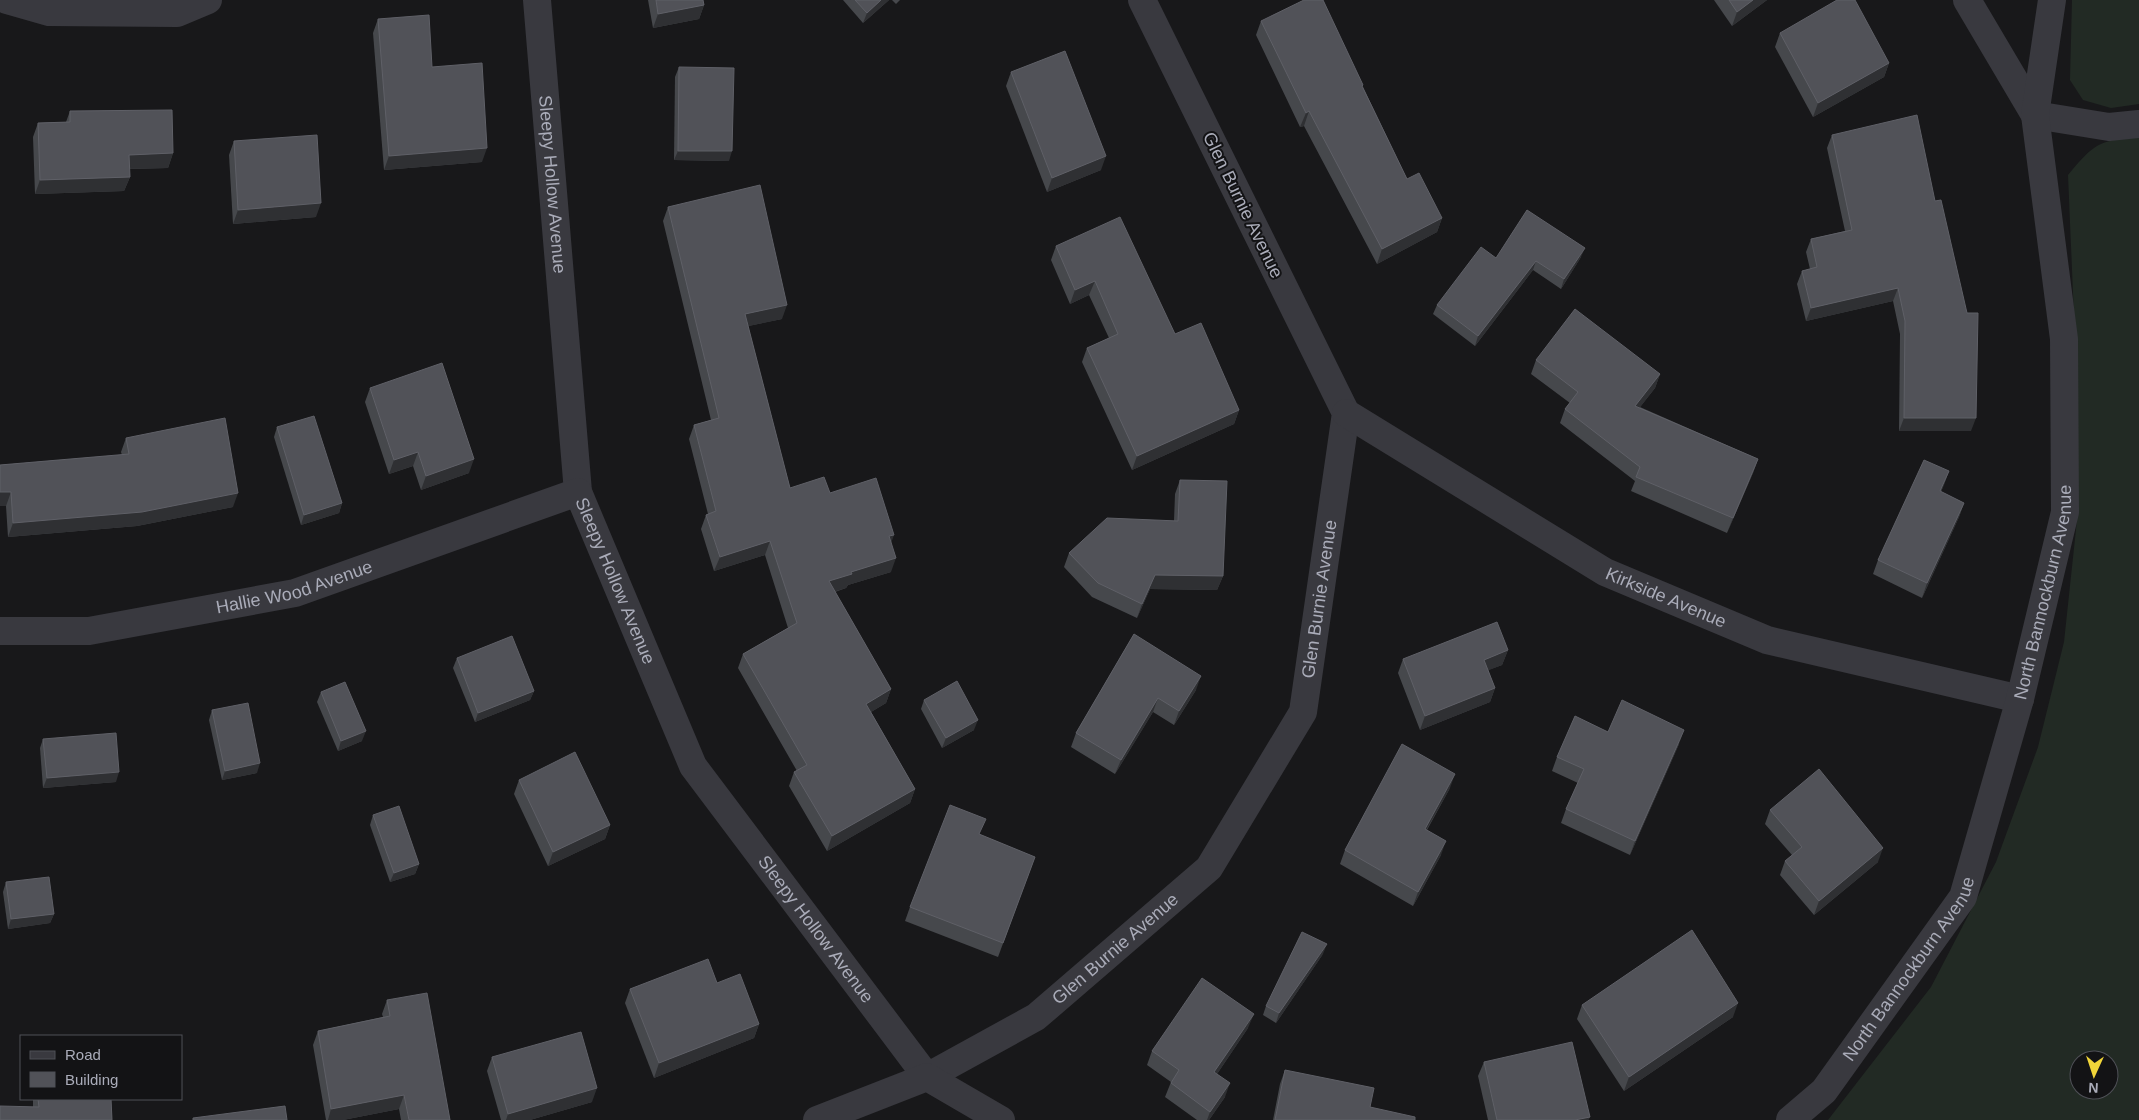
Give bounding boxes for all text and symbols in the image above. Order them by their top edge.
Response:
street label: Sleepy Hollow Avenue [535,94,570,274]
street label: Glen Burnie Avenue [1199,129,1287,281]
street label: North Bannockburn Avenue [2010,485,2075,702]
street label: Sleepy Hollow Avenue [571,494,659,667]
street label: Glen Burnie Avenue [1298,519,1341,680]
street label: Hallie Wood Avenue [214,556,375,617]
street label: Kirkside Avenue [1603,563,1729,632]
street label: Sleepy Hollow Avenue [754,852,877,1007]
street label: North Bannockburn Avenue [1839,874,1978,1065]
street label: Glen Burnie Avenue [1048,889,1182,1009]
legend [20,1035,182,1100]
text: Road [65,1046,101,1063]
north arrow [2069,1050,2119,1100]
text: Building [65,1071,118,1088]
text: N [2088,1080,2099,1096]

